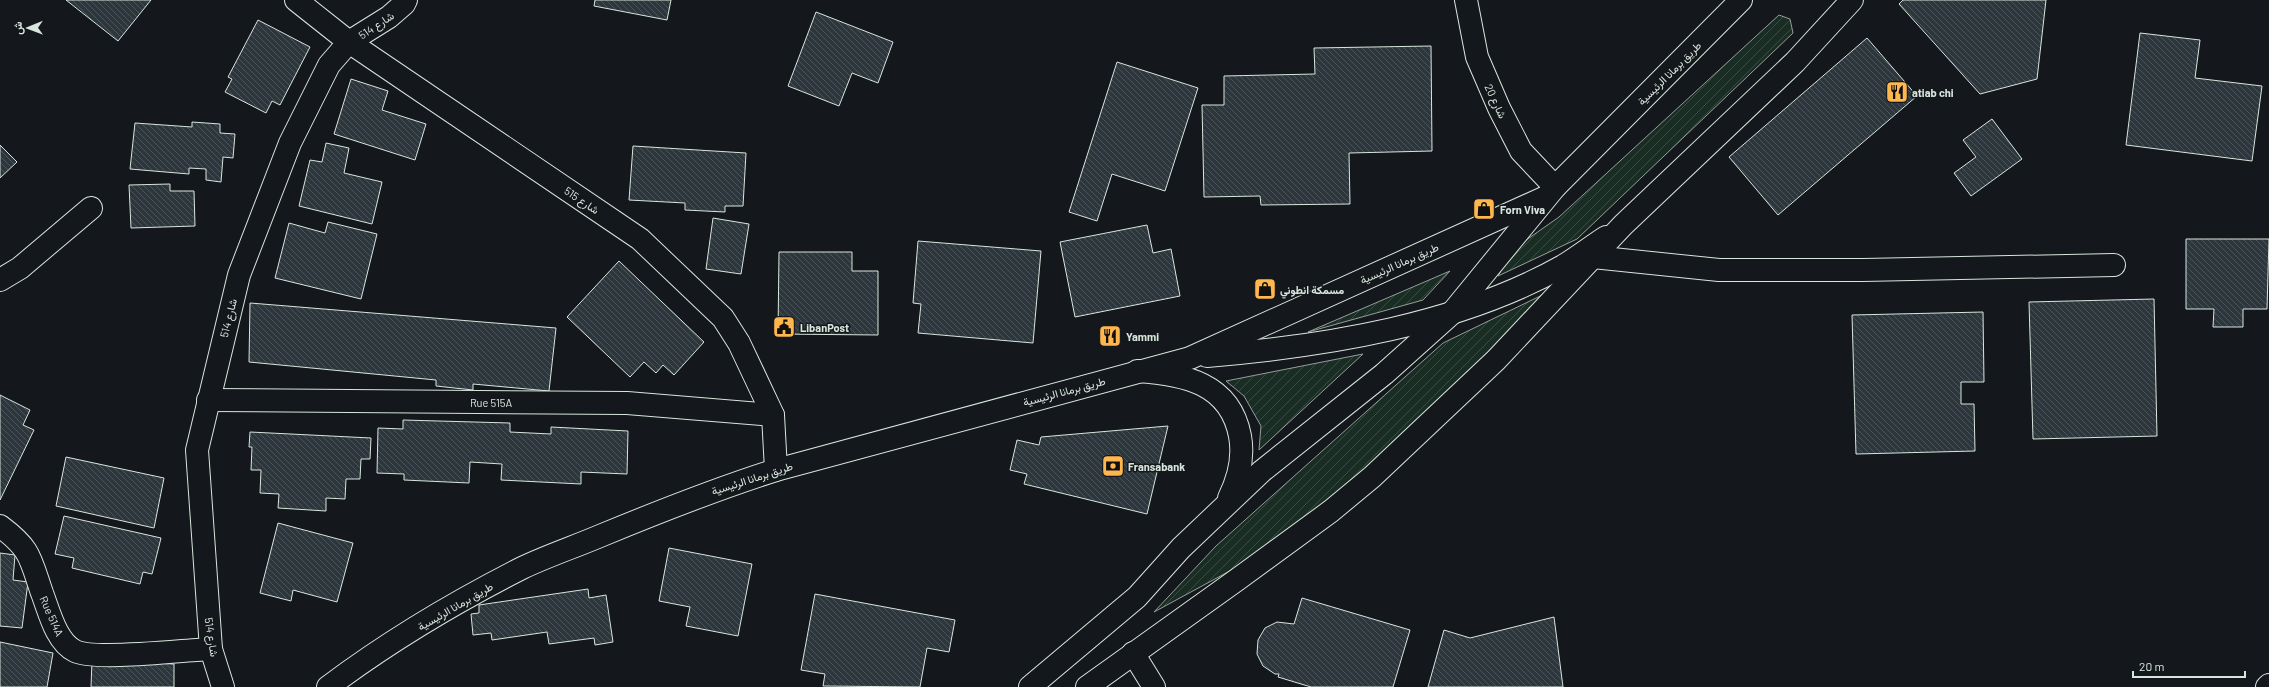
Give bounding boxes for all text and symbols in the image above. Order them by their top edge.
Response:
north arrow [8,8,48,48]
street label: شارع 514 [356,8,397,43]
text: ش [11,21,25,35]
street label: طريق برمانا الرئيسية [1634,38,1704,108]
restaurant icon: atiab chi [1884,79,1910,105]
street label: شارع 20 [1481,82,1510,121]
place label: atiab chi [1912,86,1954,99]
street label: شارع 515 [561,184,602,218]
shop icon: Forn Viva [1471,196,1497,222]
place label: Forn Viva [1500,203,1545,216]
street label: طريق برمانا الرئيسية [1358,240,1441,287]
shop icon: مسمكة انطوني [1252,276,1278,302]
place label: مسمكة انطوني [1280,283,1344,299]
street label: شارع 514 [217,297,241,339]
public building icon: LibanPost [771,314,797,340]
place label: LibanPost [800,321,849,334]
restaurant icon: Yammi [1097,323,1123,349]
place label: Yammi [1126,330,1159,343]
street label: طريق برمانا الرئيسية [1021,374,1107,409]
street label: Rue 515A [470,396,512,409]
bank icon: Fransabank [1100,453,1126,479]
street label: طريق برمانا الرئيسية [710,459,795,498]
place label: Fransabank [1128,460,1185,473]
street label: طريق برمانا الرئيسية [415,579,495,634]
street label: Rue 514A [37,594,67,638]
street label: شارع 514 [201,616,222,658]
scale bar [2133,653,2245,679]
text: 20 m [2139,659,2165,673]

